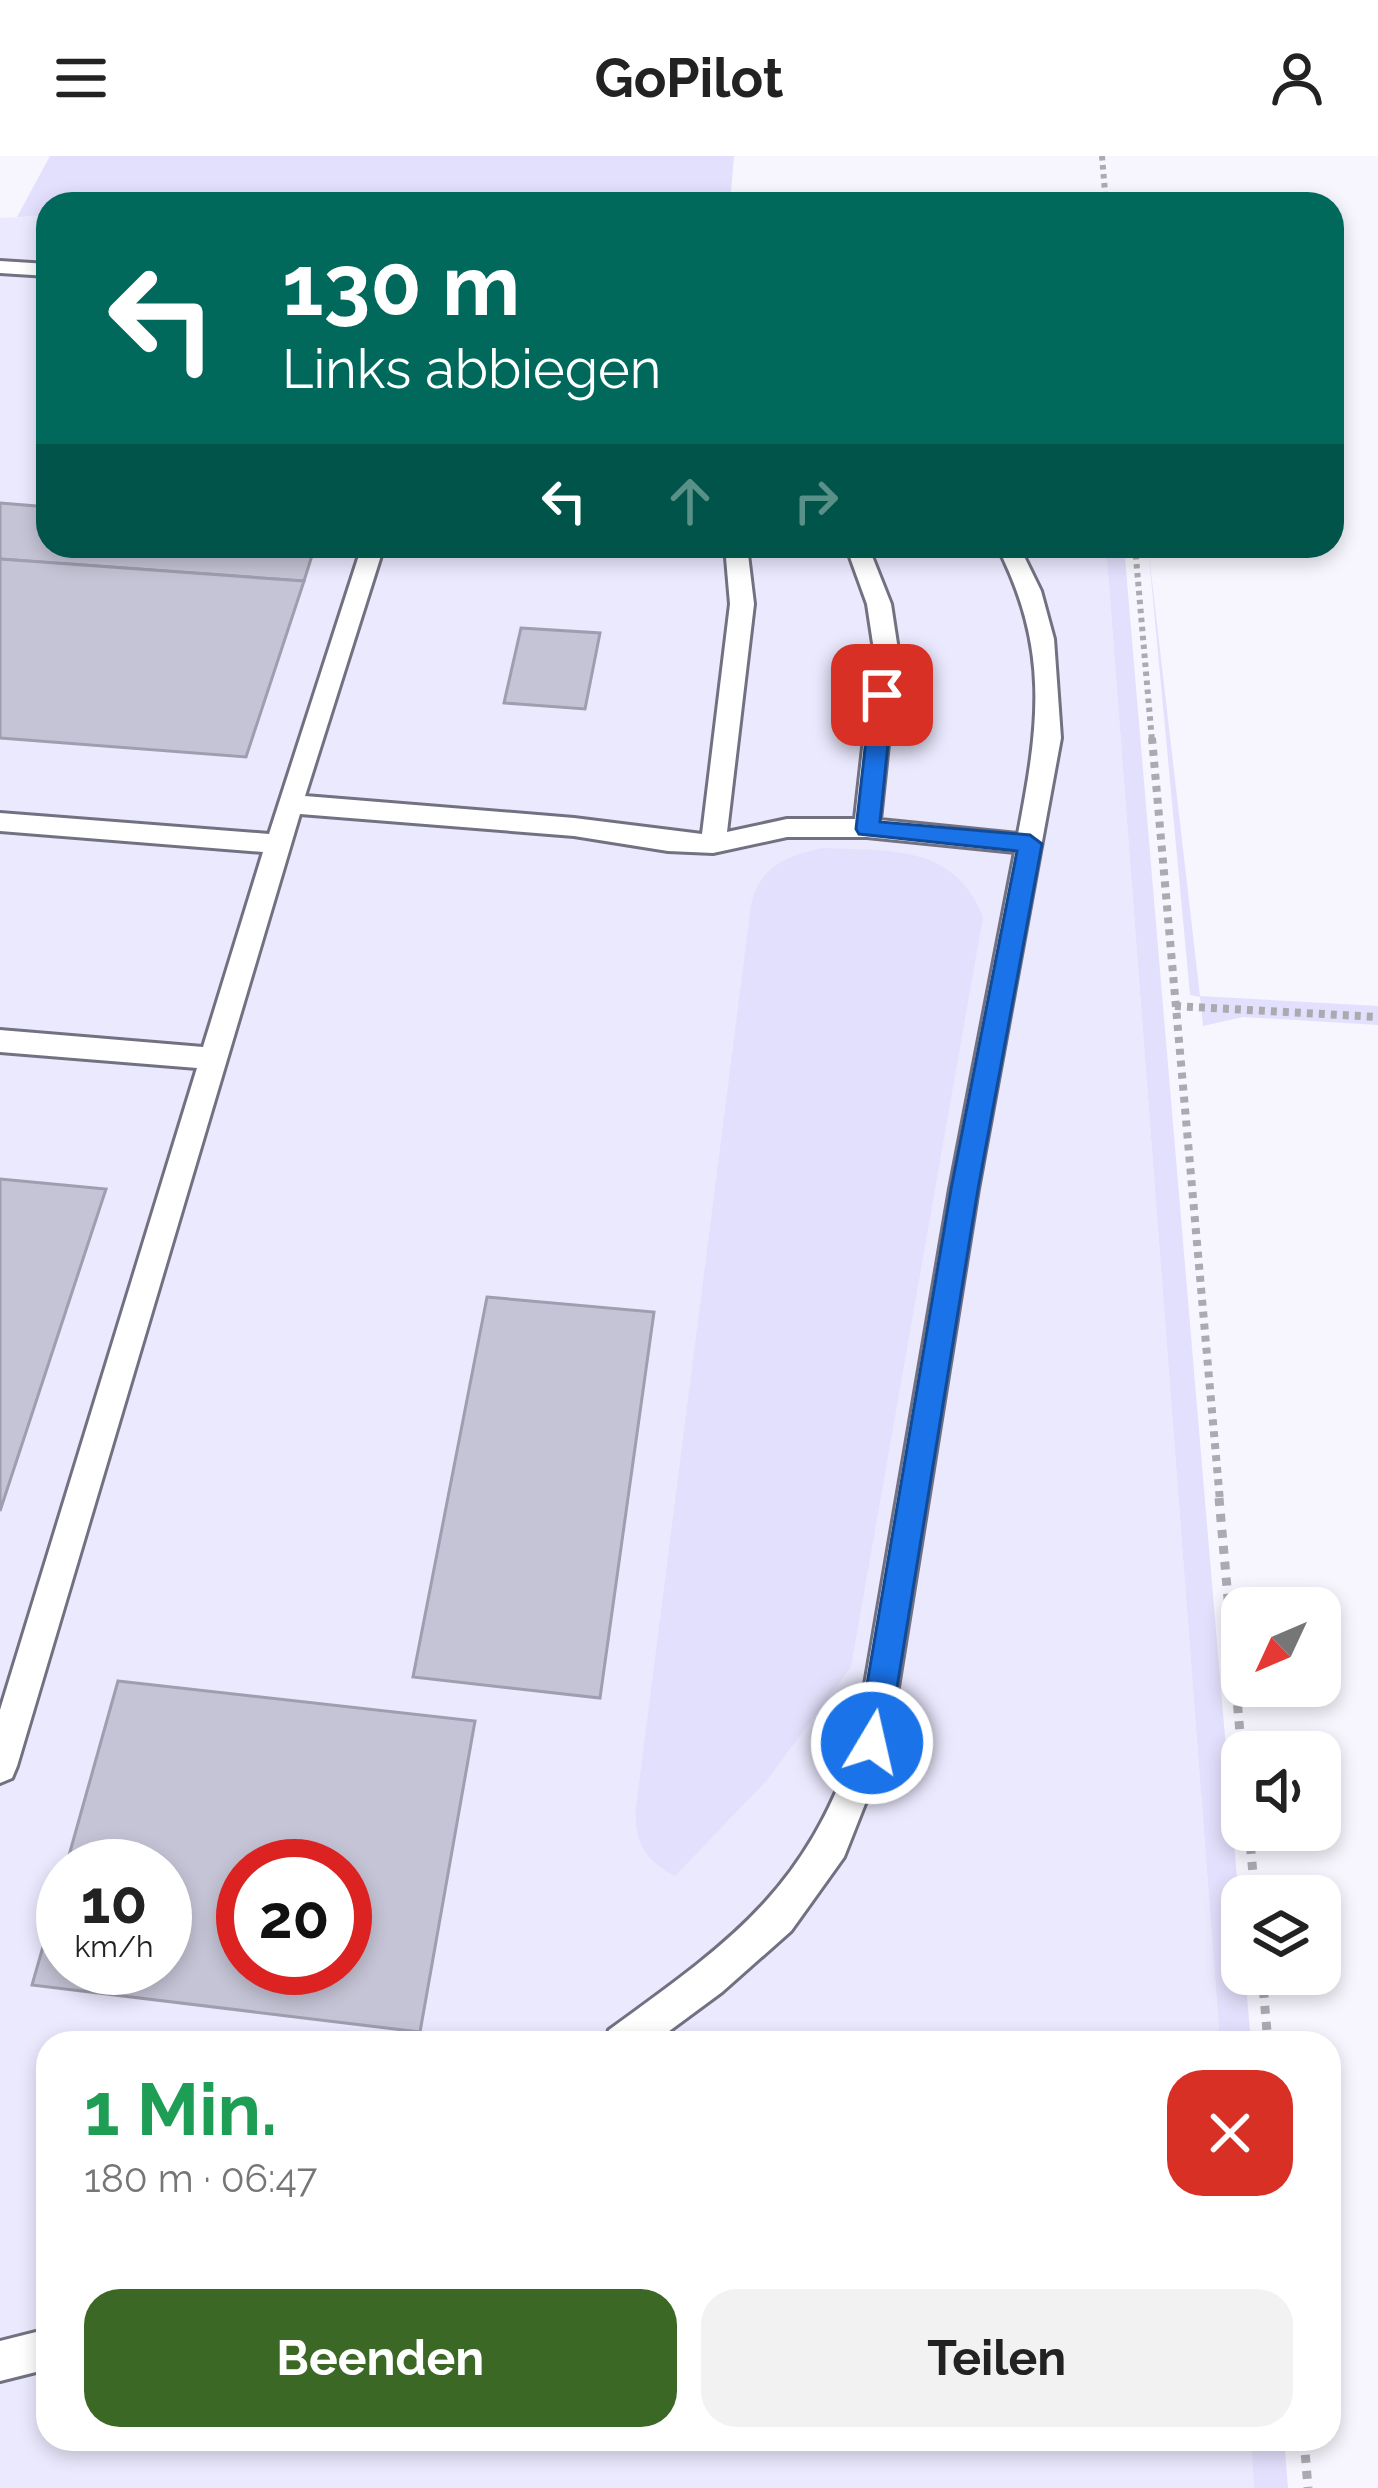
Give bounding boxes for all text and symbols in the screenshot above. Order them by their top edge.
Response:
icon: menu [48,45,114,111]
icon: person [1264,45,1330,111]
text: GoPilot [595,46,783,110]
text: 130 m [282,236,520,335]
icon: left [84,240,240,396]
text: Links abbiegen [282,337,661,401]
icon: left [531,468,597,534]
icon: ahead [657,468,723,534]
icon: right [783,468,849,534]
pin [831,644,933,746]
icon: arrive [849,662,915,728]
north arrow [1221,1587,1341,1707]
map controls [1221,1587,1341,1995]
position arrow [809,1680,935,1806]
button: sound [1221,1731,1341,1851]
speed limit sign: 20 [216,1839,372,1995]
text: 10 [81,1867,147,1937]
button: layers [1221,1875,1341,1995]
text: km/h [74,1929,154,1964]
text: 1 Min. [84,2067,277,2152]
button: close [1167,2070,1293,2196]
text: 180 m · 06:47 [84,2155,317,2201]
button: Beenden [84,2289,677,2427]
button: Teilen [701,2289,1293,2427]

